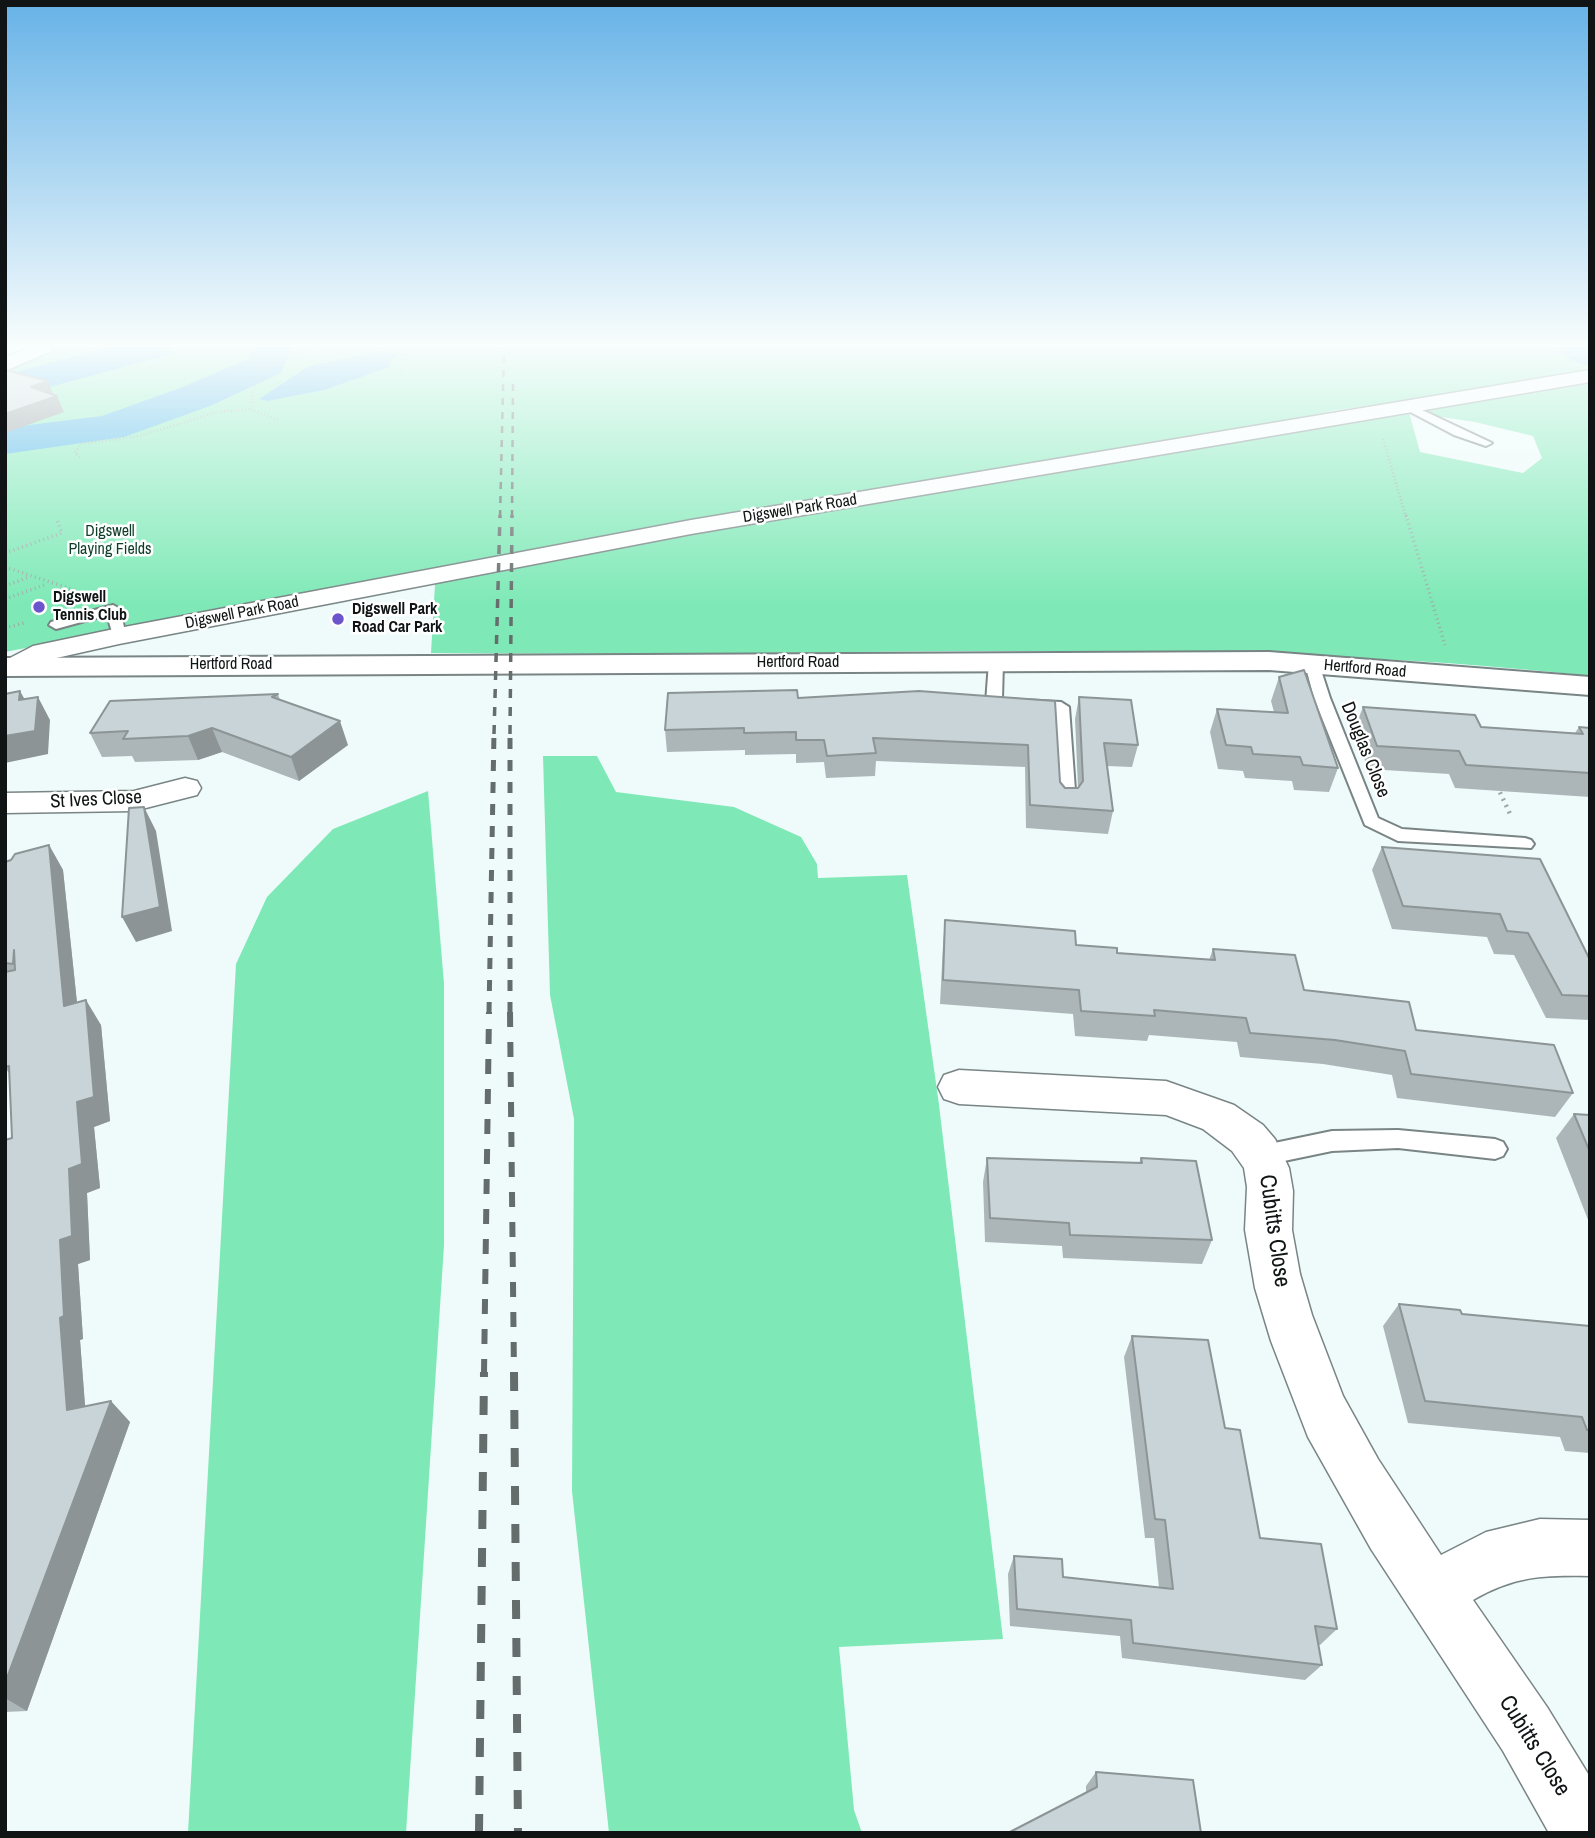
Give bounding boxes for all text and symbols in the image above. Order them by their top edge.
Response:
street label: Digswell Park Road [742,491,858,527]
park label: Digswell Playing Fields [68,522,152,560]
place label: Digswell Tennis Club [53,588,127,626]
street label: Digswell Park Road [184,593,300,633]
marker: Digswell Tennis Club [31,599,47,615]
place label: Digswell Park Road Car Park [352,600,442,638]
marker: Digswell Park Road Car Park [330,611,346,627]
street label: Hertford Road [757,653,839,673]
street label: Hertford Road [190,655,272,675]
street label: Hertford Road [1323,656,1407,682]
street label: Douglas Close [1335,699,1395,801]
street label: St Ives Close [50,786,142,814]
street label: Cubitts Close [1252,1173,1296,1289]
street label: Cubitts Close [1492,1691,1576,1801]

